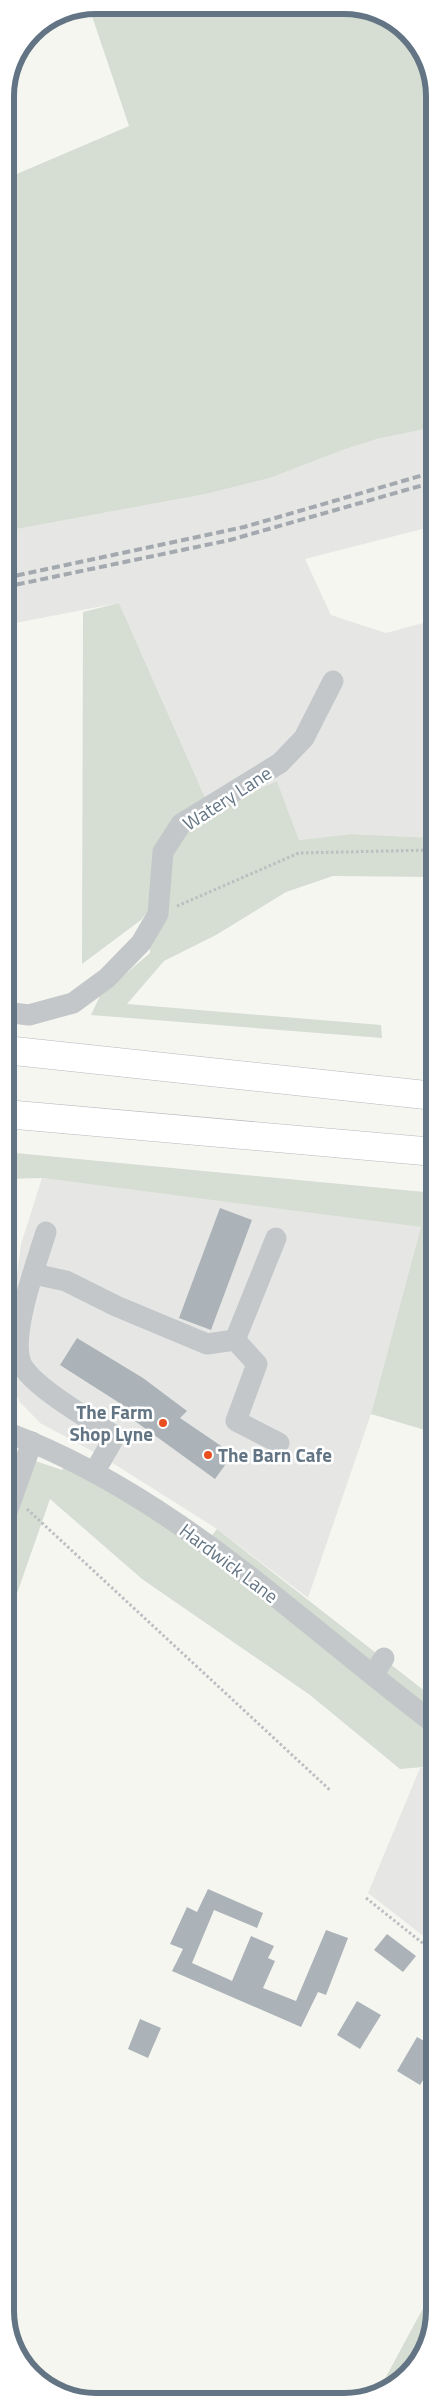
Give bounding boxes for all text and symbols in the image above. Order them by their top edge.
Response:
street label: Watery Lane [177,758,277,837]
place label: The Farm Shop Lyne [70,1397,153,1448]
marker: The Farm Shop Lyne [157,1417,169,1429]
place label: The Barn Cafe [218,1440,332,1469]
marker: The Barn Cafe [202,1449,214,1461]
street label: Hardwick Lane [174,1516,285,1609]

